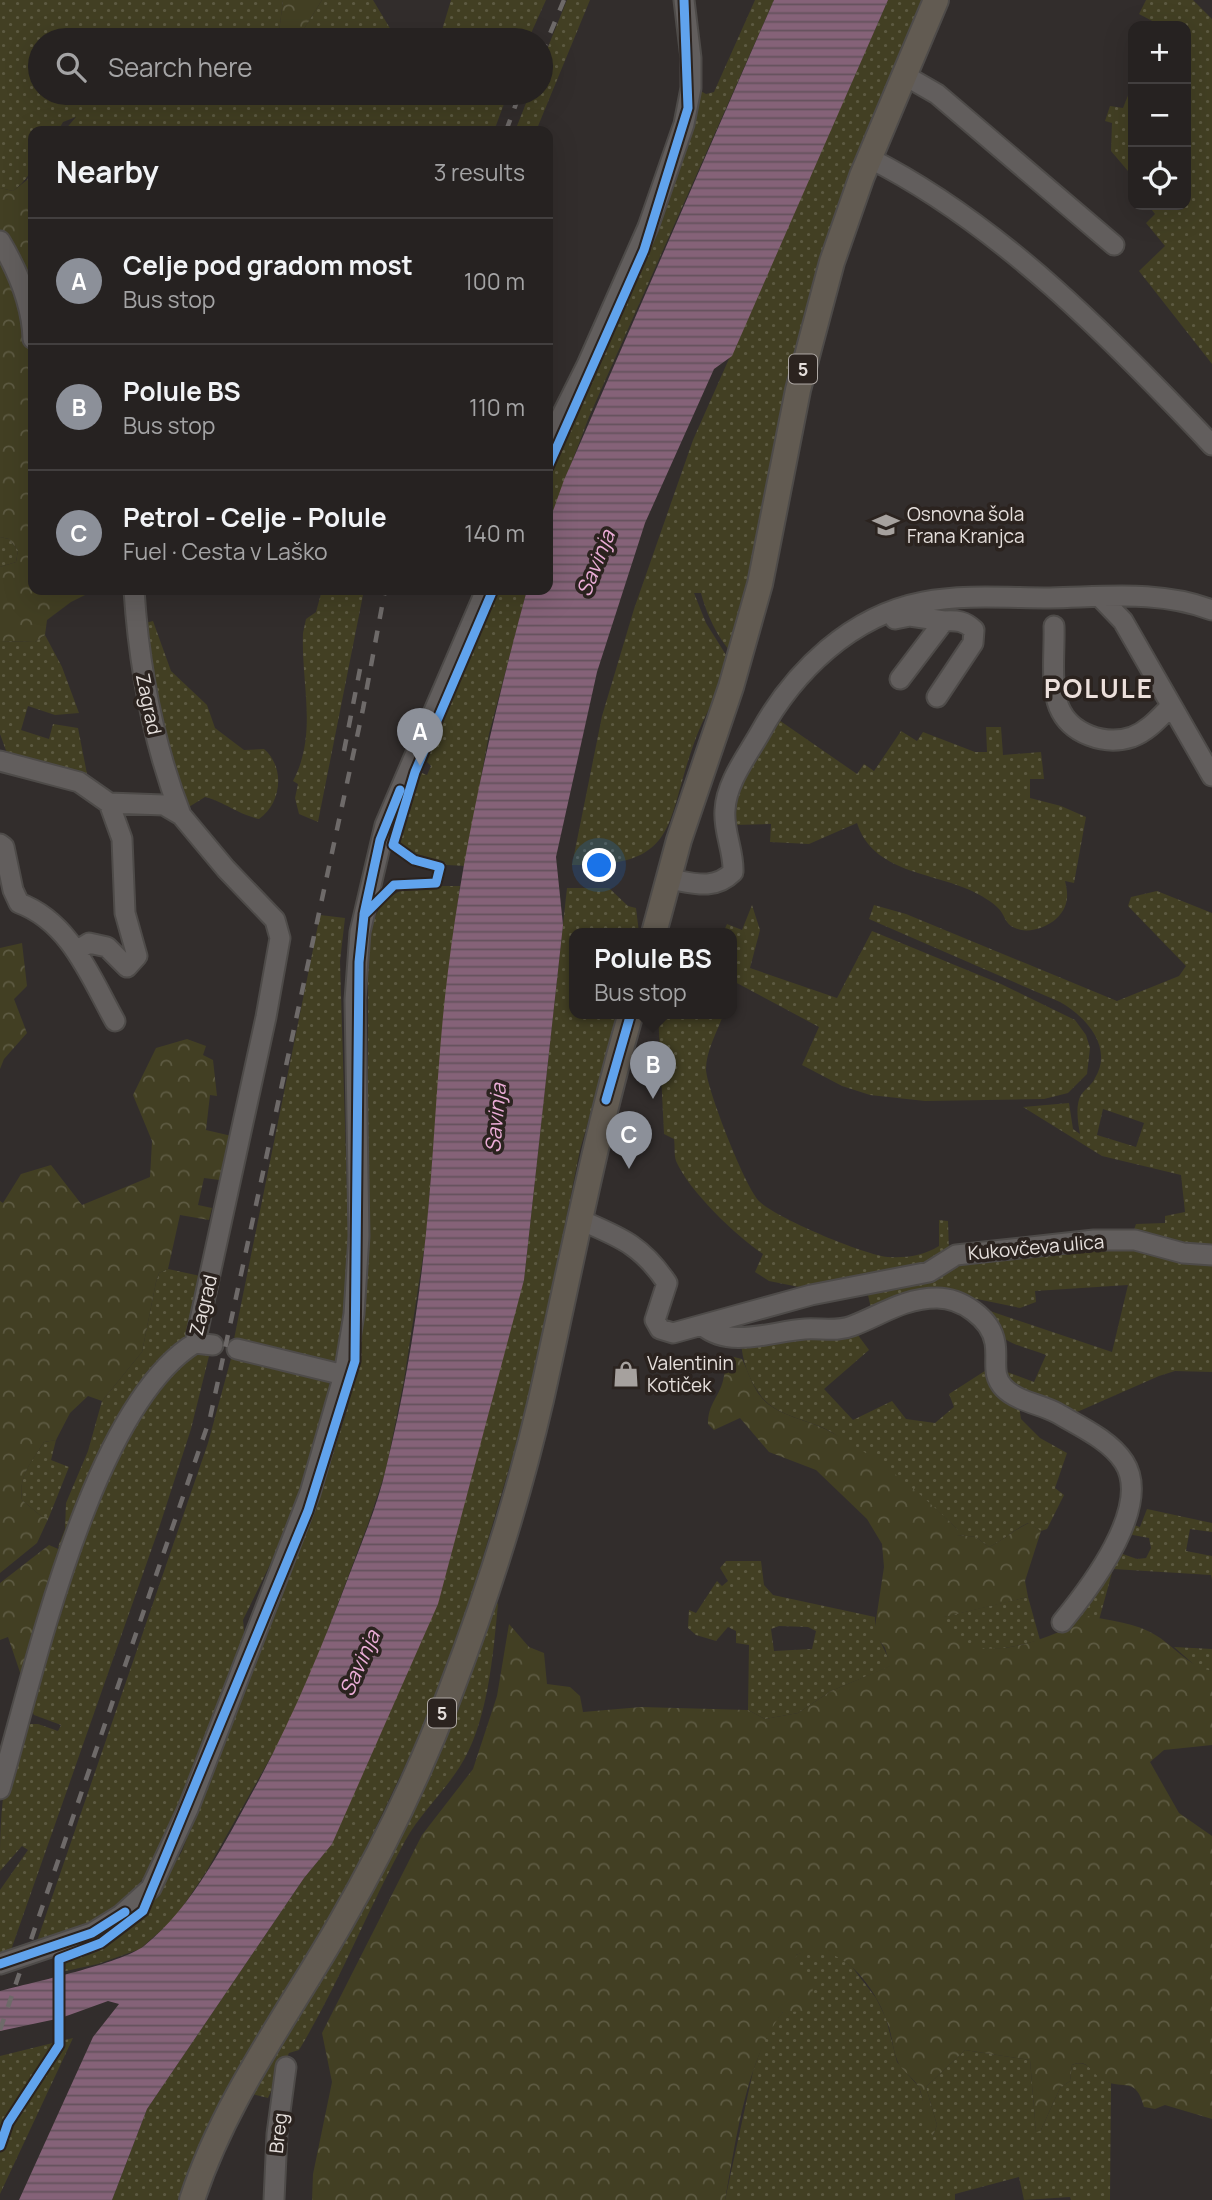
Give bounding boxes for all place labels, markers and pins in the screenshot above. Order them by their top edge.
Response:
place label: Osnovna šola Frana Kranjca [907,501,1025,549]
school or university icon: Osnovna šola Frana Kranjca [871,510,901,540]
pin: A [397,708,443,766]
pin: B [630,1041,676,1099]
pin: C [606,1111,652,1169]
place label: Valentinin Kotiček [647,1350,734,1398]
shop icon: Valentinin Kotiček [611,1359,641,1389]

